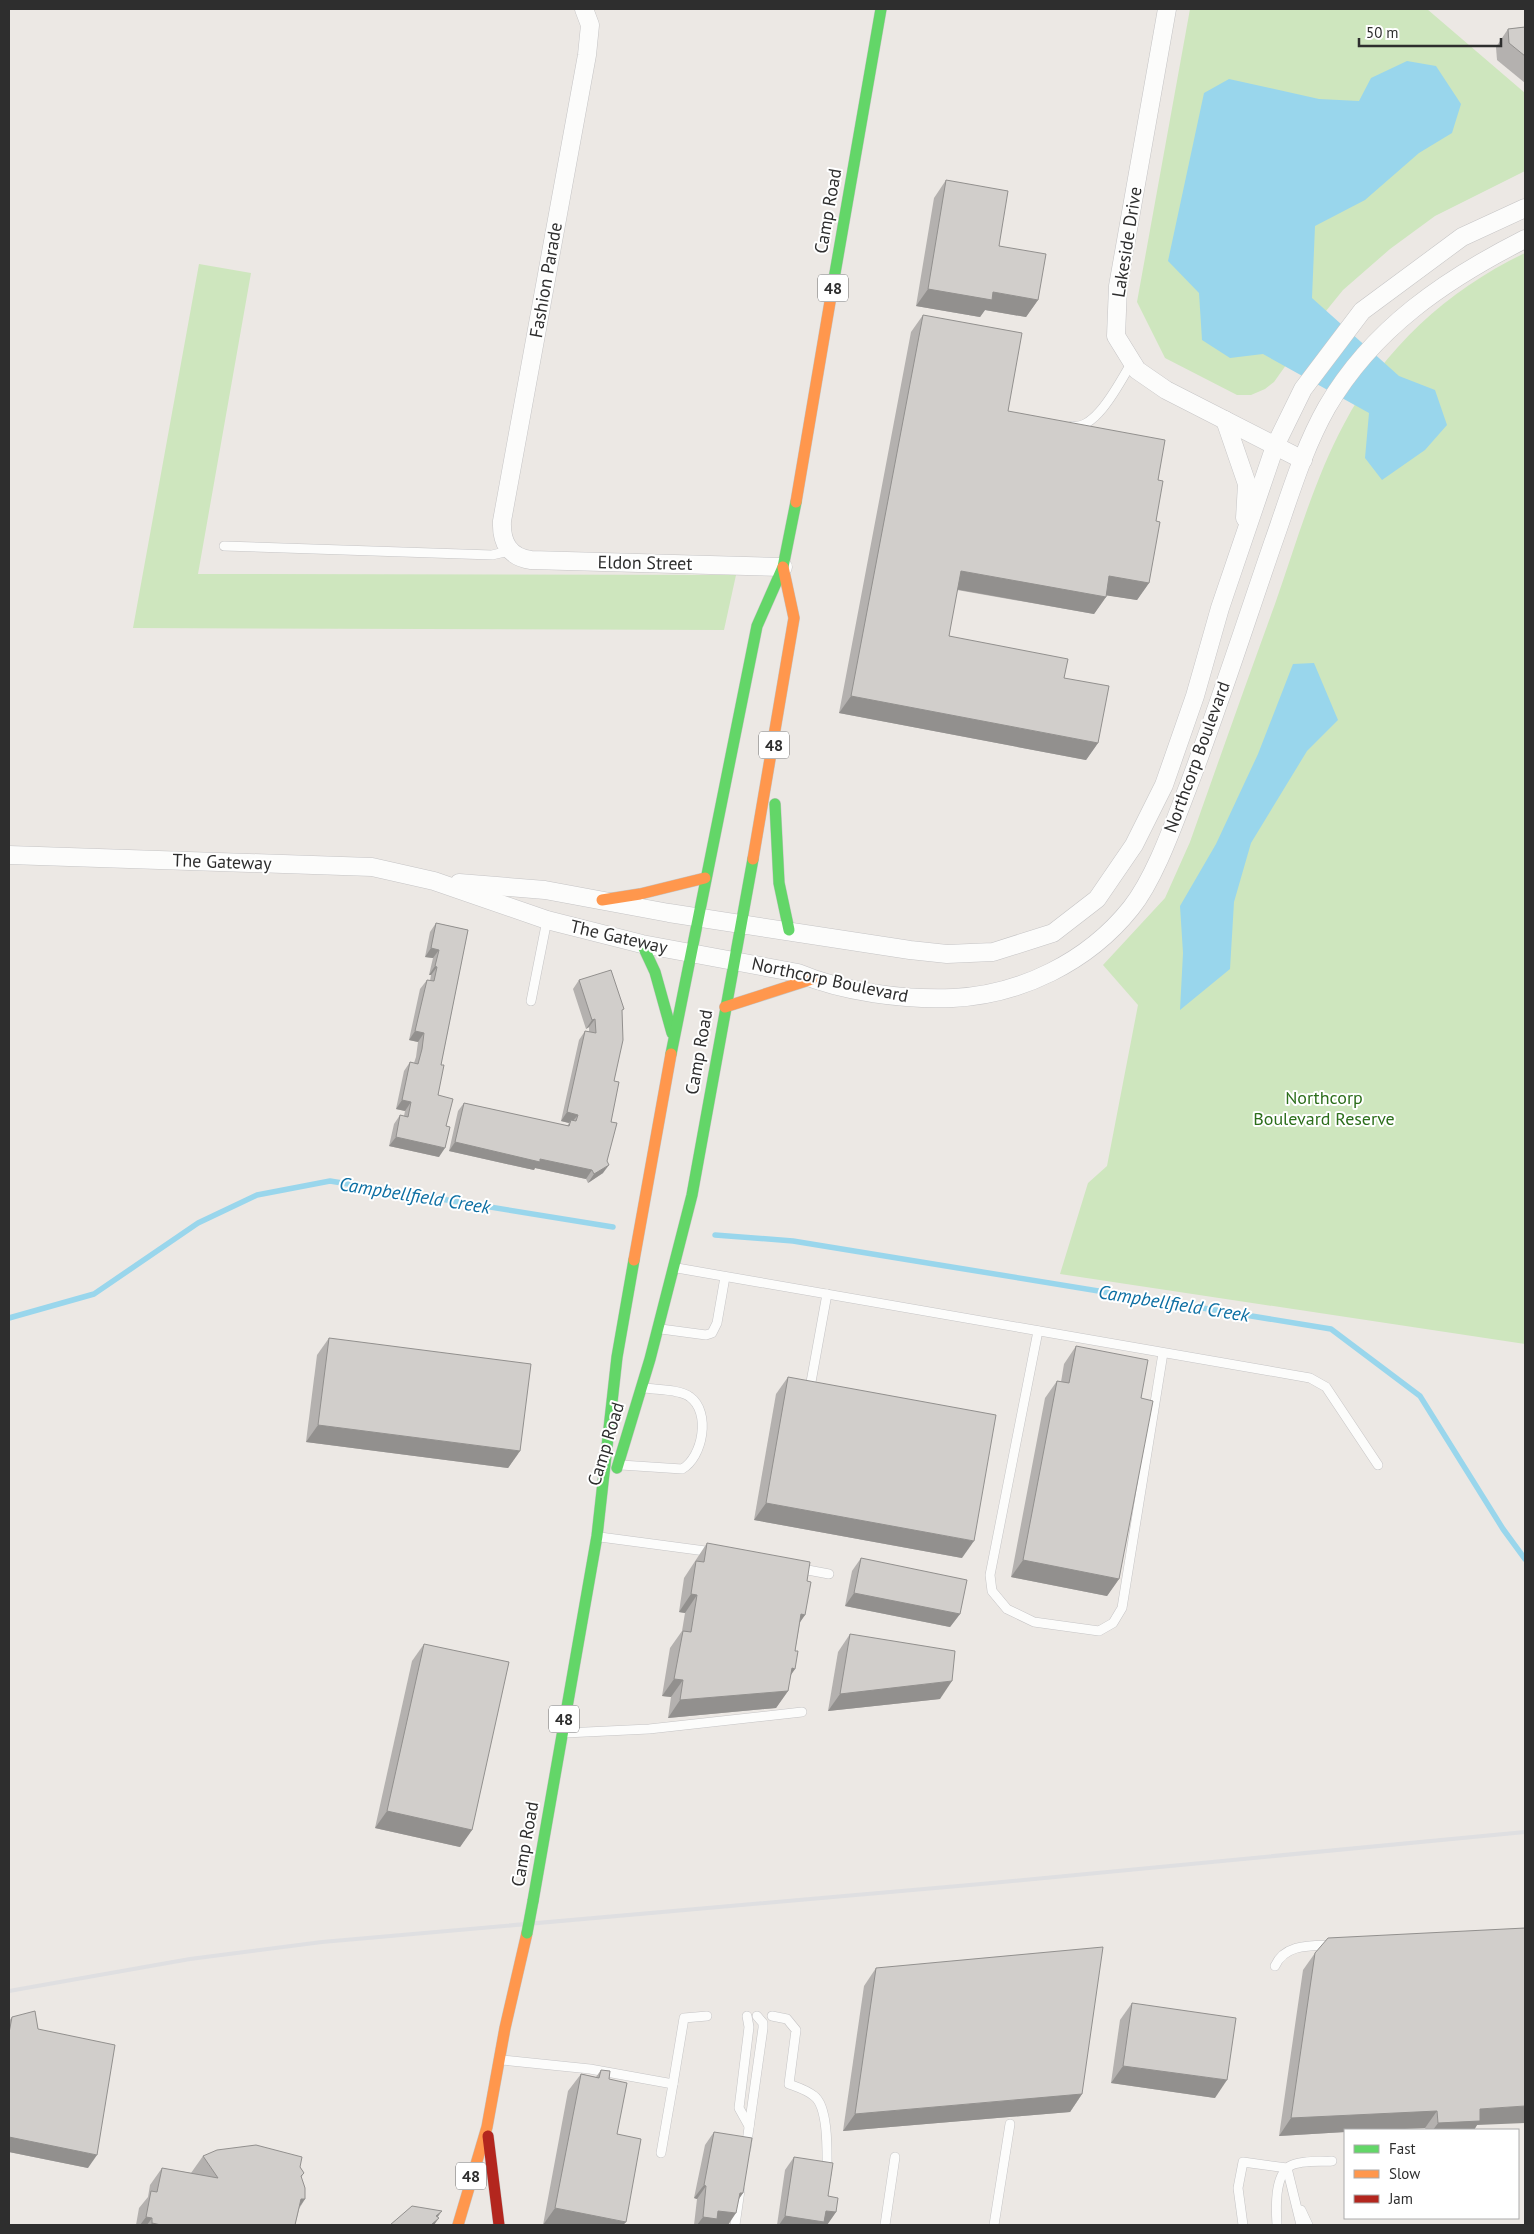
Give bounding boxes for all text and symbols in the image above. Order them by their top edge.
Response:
scale bar [1359,15,1502,47]
text: 50 m [1366,23,1399,42]
street label: Camp Road [809,166,846,255]
street label: Lakeside Drive [1106,185,1147,299]
street label: Fashion Parade [524,220,567,340]
road number: 48 [818,274,848,302]
street label: Eldon Street [597,550,693,575]
street label: Northcorp Boulevard [1158,678,1235,836]
road number: 48 [759,732,789,758]
street label: The Gateway [172,848,273,875]
street label: The Gateway [568,914,671,959]
street label: Northcorp Boulevard [750,952,911,1007]
street label: Camp Road [680,1007,717,1096]
park label: Northcorp Boulevard Reserve [1253,1086,1395,1130]
water label: Campbellfield Creek [338,1171,494,1219]
water label: Campbellfield Creek [1097,1279,1253,1327]
street label: Camp Road [582,1399,629,1488]
road number: 48 [549,1706,579,1732]
street label: Camp Road [506,1799,543,1888]
legend [1344,2129,1519,2219]
text: Fast [1389,2139,1416,2158]
road number: 48 [456,2162,486,2190]
text: Slow [1389,2164,1420,2183]
text: Jam [1388,2189,1413,2208]

